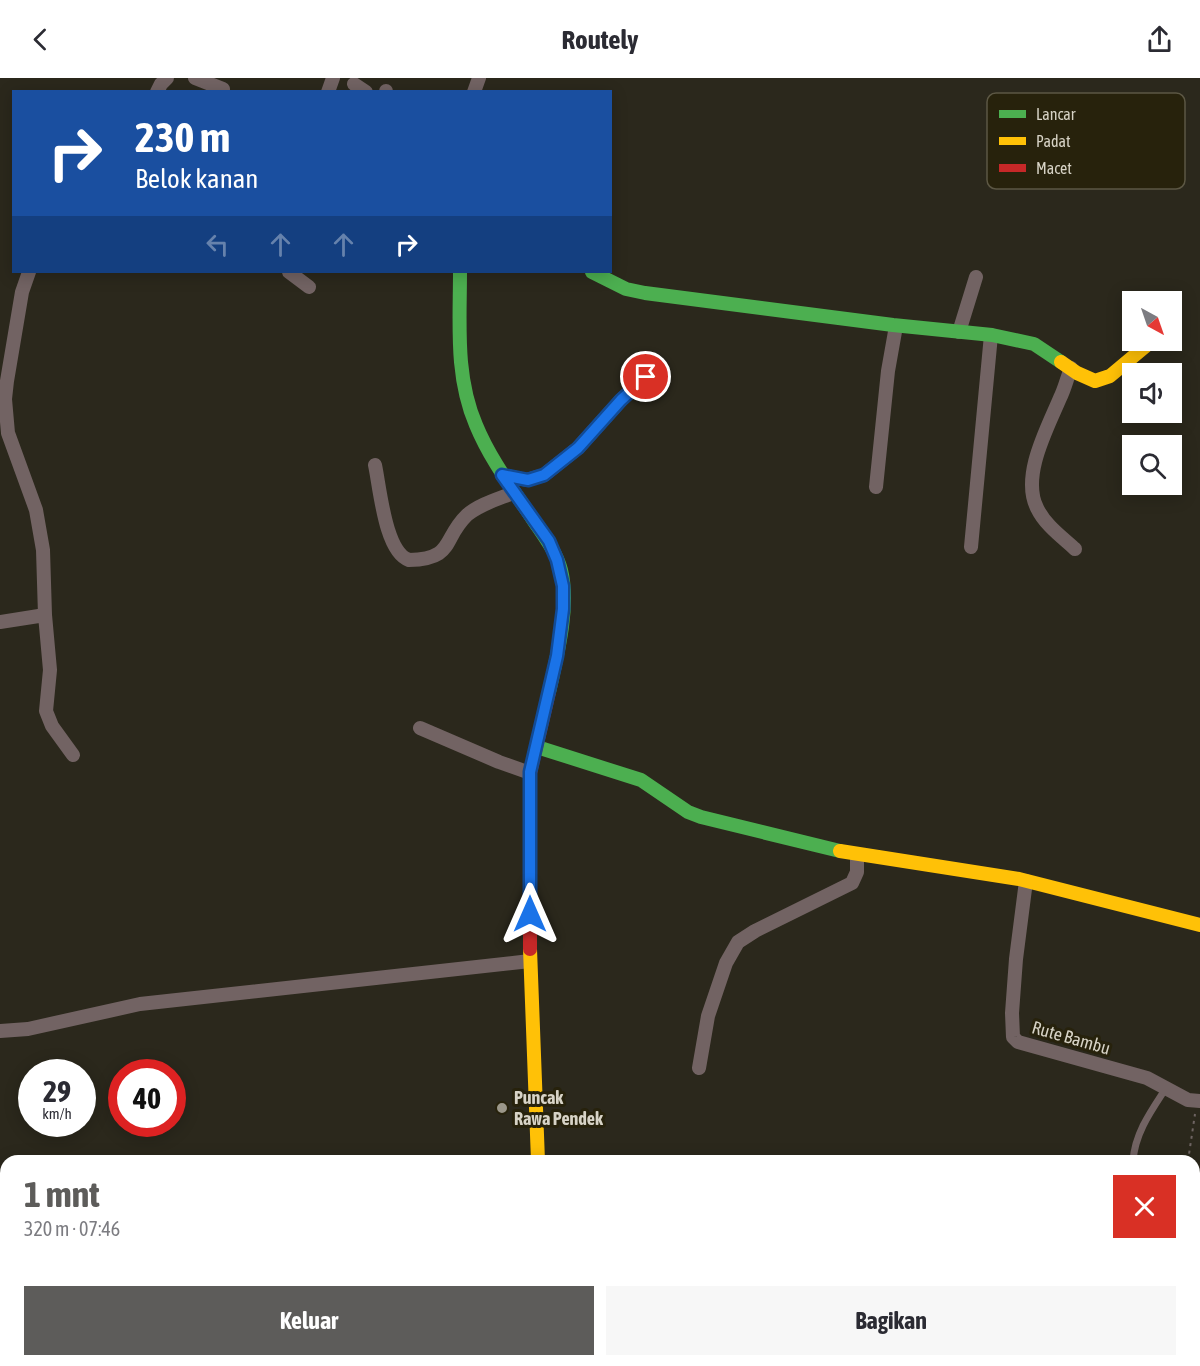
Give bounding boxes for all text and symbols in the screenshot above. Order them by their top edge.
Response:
icon: back [24,23,57,56]
icon: share [1143,23,1176,56]
text: Routely [561,24,639,55]
legend [987,93,1185,189]
text: Lancar [1036,105,1076,123]
text: 230 m [135,113,230,161]
icon: right [36,114,114,192]
text: Padat [1036,132,1071,150]
text: Macet [1036,159,1072,177]
text: Belok kanan [135,163,258,194]
icon: left [201,228,234,261]
icon: ahead [264,228,297,261]
icon: ahead [327,228,360,261]
icon: right [390,228,423,261]
north arrow [1122,291,1182,351]
map controls [1122,291,1182,495]
pin [620,351,671,402]
icon: arrive [629,360,662,393]
button: sound [1122,363,1182,423]
button: search [1122,435,1182,495]
position arrow [498,882,562,946]
street label: Rute Bambu [1030,1016,1113,1059]
speed limit sign: 40 [108,1059,186,1137]
text: 29 [43,1074,71,1108]
place label: Puncak Rawa Pendek [514,1087,604,1129]
marker: Puncak Rawa Pendek [495,1101,509,1115]
text: km/h [42,1105,72,1122]
text: 1 mnt [24,1173,100,1215]
button: close [1113,1175,1176,1238]
text: 320 m · 07:46 [24,1217,120,1240]
button: Keluar [24,1286,594,1355]
button: Bagikan [606,1286,1176,1355]

